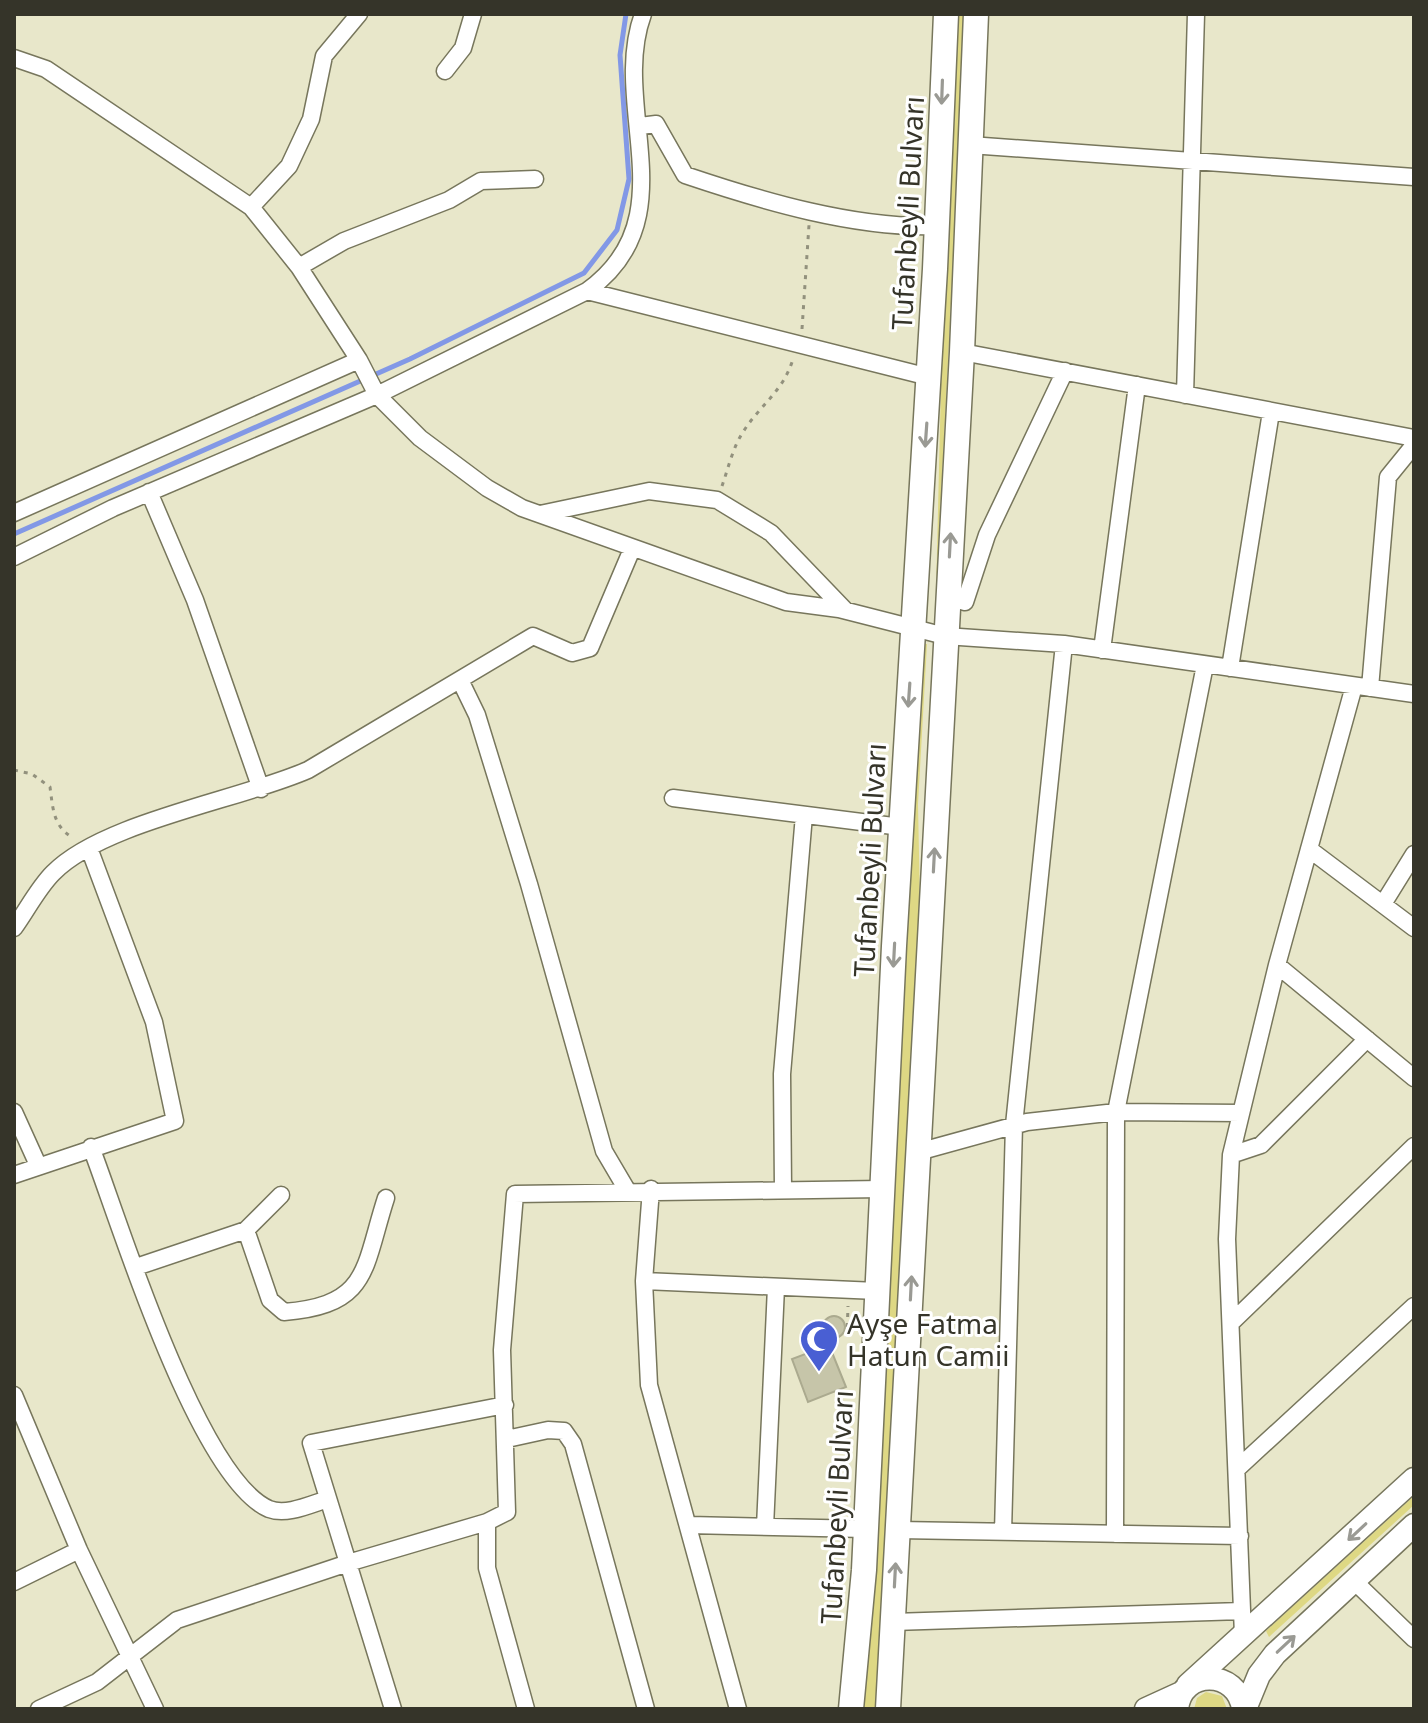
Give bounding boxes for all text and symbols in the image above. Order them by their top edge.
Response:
one-way arrow [935,78,950,105]
street label: Tufanbeyli Bulvarı [882,95,932,331]
one-way arrow [918,422,933,448]
one-way arrow [943,532,958,559]
one-way arrow [901,681,916,708]
street label: Tufanbeyli Bulvarı [844,742,894,978]
one-way arrow [926,847,941,874]
one-way arrow [886,941,901,967]
one-way arrow [904,1275,919,1302]
place label: Ayşe Fatma Hatun Camii [847,1304,1010,1374]
mosque icon: Ayşe Fatma Hatun Camii [798,1318,840,1373]
street label: Tufanbeyli Bulvarı [811,1389,861,1625]
one-way arrow [1347,1522,1367,1540]
one-way arrow [888,1562,903,1589]
one-way arrow [1276,1634,1296,1653]

